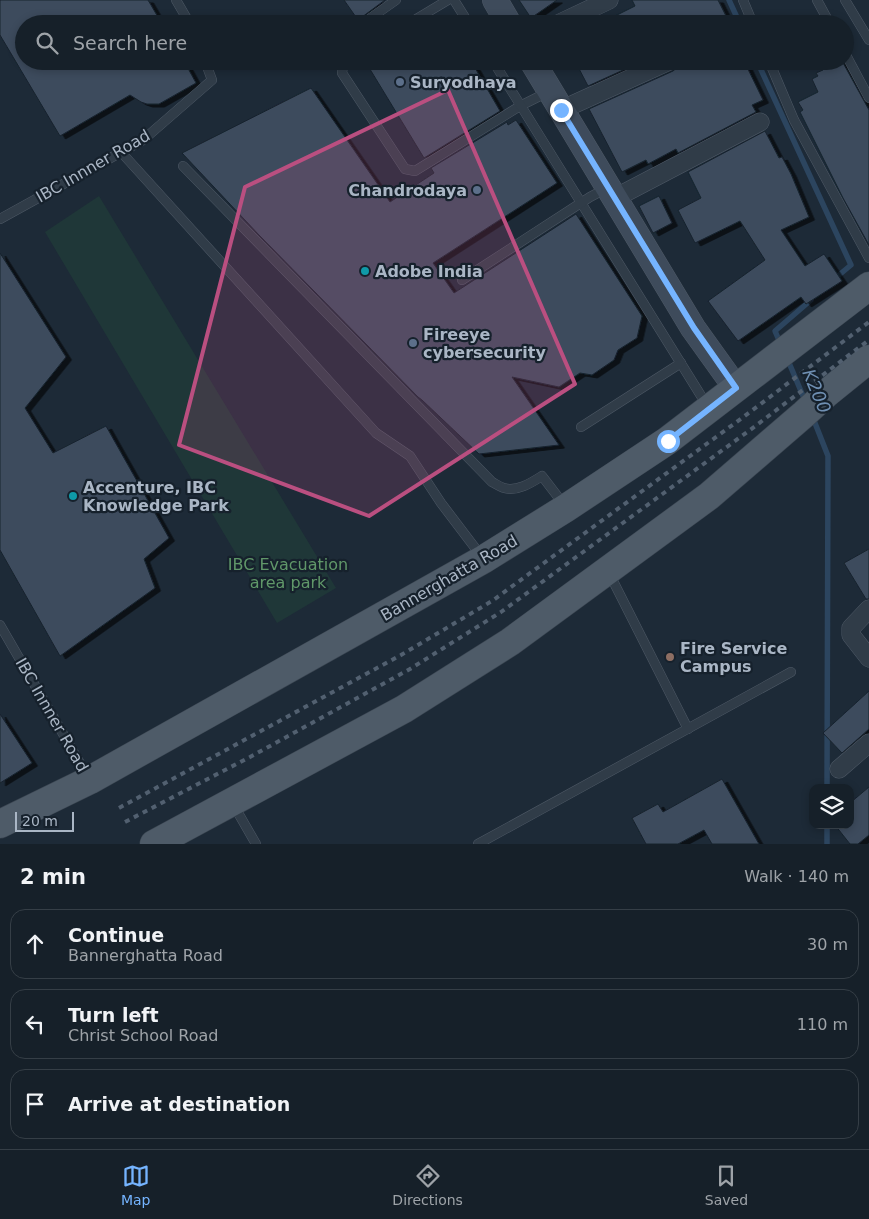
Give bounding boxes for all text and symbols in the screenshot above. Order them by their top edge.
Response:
search box [15,15,854,70]
icon: search [33,29,61,57]
text: Search here [73,32,187,54]
place label: Suryodhaya [410,73,517,92]
marker: Suryodhaya [394,76,406,88]
route end [550,99,573,122]
street label: IBC Innner Road [33,126,153,206]
place label: Chandrodaya [348,181,467,200]
marker: Chandrodaya [471,184,483,196]
place label: Adobe India [375,262,483,281]
marker: Adobe India [359,265,371,277]
place label: Fireeye cybersecurity [423,325,546,362]
marker: Fireeye cybersecurity [407,337,419,349]
water label: K200 [798,366,836,416]
route start [657,430,680,453]
place label: Accenture, IBC Knowledge Park [83,478,229,515]
marker: Accenture, IBC Knowledge Park [67,490,79,502]
street label: Bannerghatta Road [377,531,521,625]
park label: IBC Evacuation area park [228,555,348,592]
place label: Fire Service Campus [680,639,787,676]
marker: Fire Service Campus [664,651,676,663]
street label: IBC Innner Road [12,655,92,775]
map controls [809,784,854,829]
button: layers [809,784,854,829]
scale bar [15,809,74,832]
text: 20 m [22,813,58,829]
text: 2 min [20,865,86,889]
text: Walk · 140 m [744,867,849,886]
text: Continue [68,924,164,946]
icon: ahead [21,930,49,958]
text: 30 m [807,935,848,954]
text: Bannerghatta Road [68,946,223,965]
text: Turn left [68,1004,159,1026]
icon: left [21,1010,49,1038]
text: 110 m [797,1015,848,1034]
text: Christ School Road [68,1026,218,1045]
icon: arrive [21,1090,49,1118]
text: Arrive at destination [68,1093,290,1115]
tab: Map [121,1162,150,1208]
tab: Directions [392,1162,463,1208]
tab: Saved [705,1162,748,1208]

